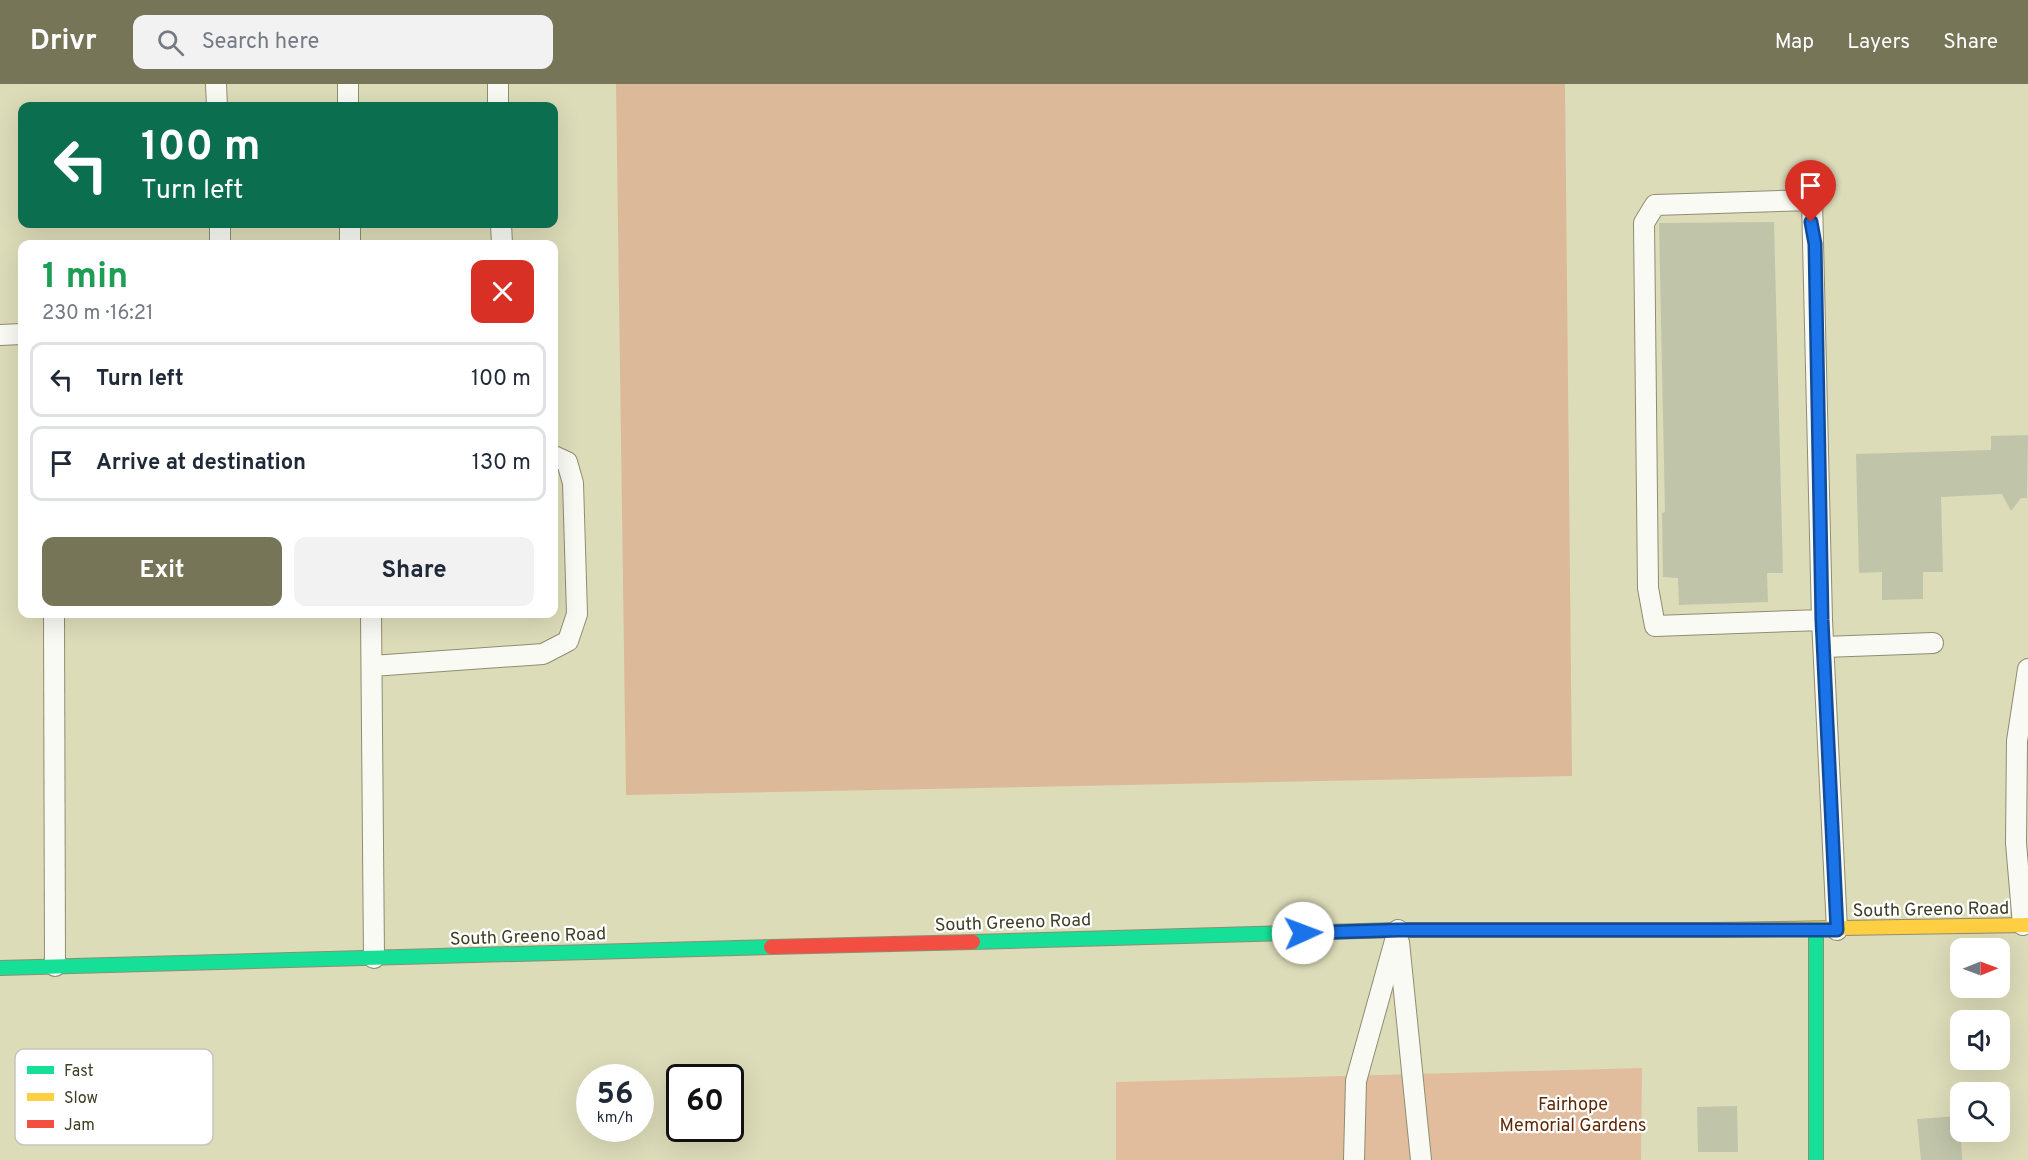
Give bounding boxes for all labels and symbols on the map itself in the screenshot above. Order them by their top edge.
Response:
pin [1785,160,1836,222]
street label: South Greeno Road [1853,898,2010,923]
position arrow [1271,901,1335,965]
street label: South Greeno Road [934,909,1092,938]
street label: South Greeno Road [449,923,607,952]
north arrow [1950,938,2010,998]
legend [15,1049,213,1145]
text: Fast [64,1062,94,1082]
speed limit sign: 60 [666,1064,744,1142]
text: Slow [64,1089,98,1109]
park label: Fairhope Memorial Gardens [1500,1094,1646,1138]
text: Jam [64,1116,95,1136]

